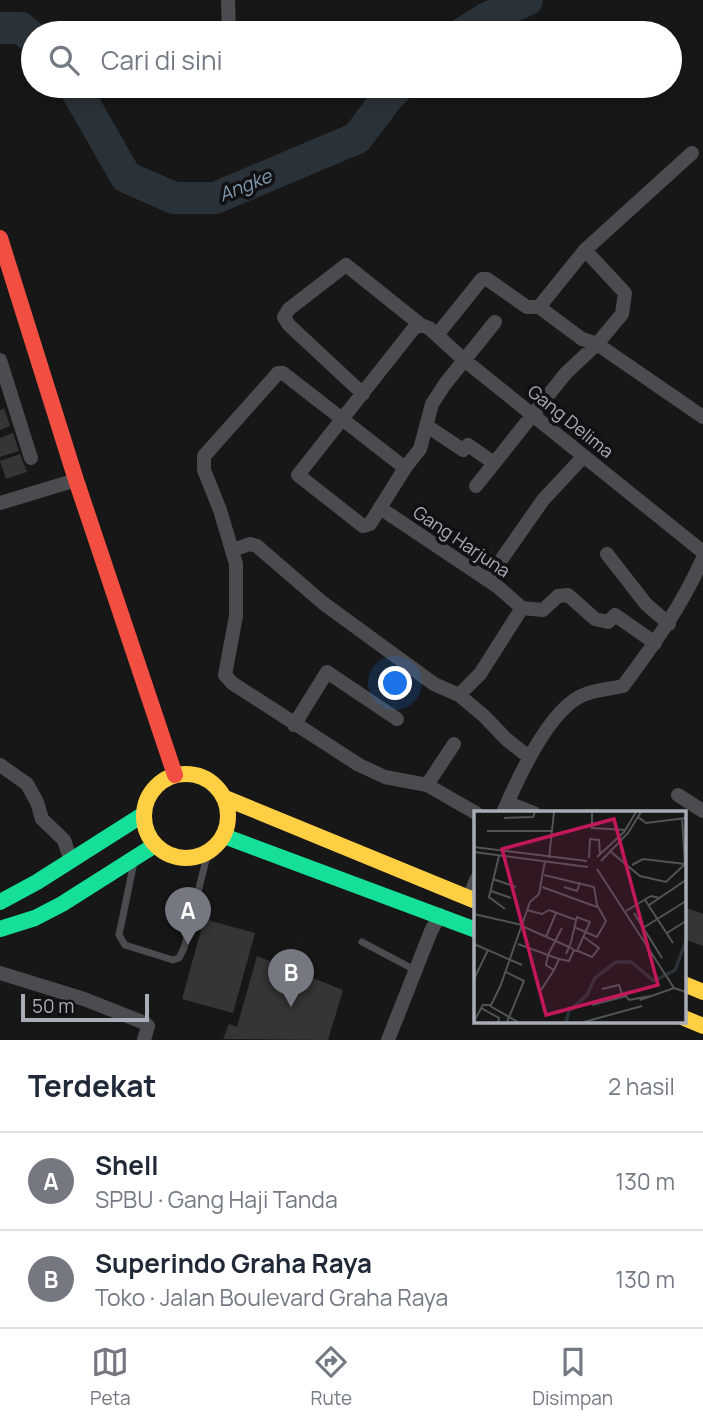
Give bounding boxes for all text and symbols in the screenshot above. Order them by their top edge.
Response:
search box [21,21,682,98]
icon: search [45,41,83,79]
text: Cari di sini [101,42,223,78]
water label: Angke [215,162,277,207]
street label: Gang Delima [523,379,619,463]
street label: Gang Harjuna [409,500,515,582]
your location [378,666,412,700]
inset map [474,811,686,1023]
pin: A [165,887,211,945]
pin: B [268,949,314,1007]
scale bar [21,991,149,1023]
text: 50 m [32,993,74,1019]
text: Terdekat [28,1065,157,1106]
text: 2 hasil [608,1070,675,1102]
text: Shell [95,1147,159,1183]
text: A [43,1165,59,1197]
text: 130 m [615,1165,675,1197]
text: SPBU · Gang Haji Tanda [95,1183,338,1215]
text: Superindo Graha Raya [95,1245,372,1281]
text: B [44,1263,58,1295]
text: 130 m [615,1263,675,1295]
text: Toko · Jalan Boulevard Graha Raya [95,1281,448,1313]
tab: Peta [90,1343,131,1411]
tab: Rute [311,1343,352,1411]
tab: Disimpan [532,1343,613,1411]

